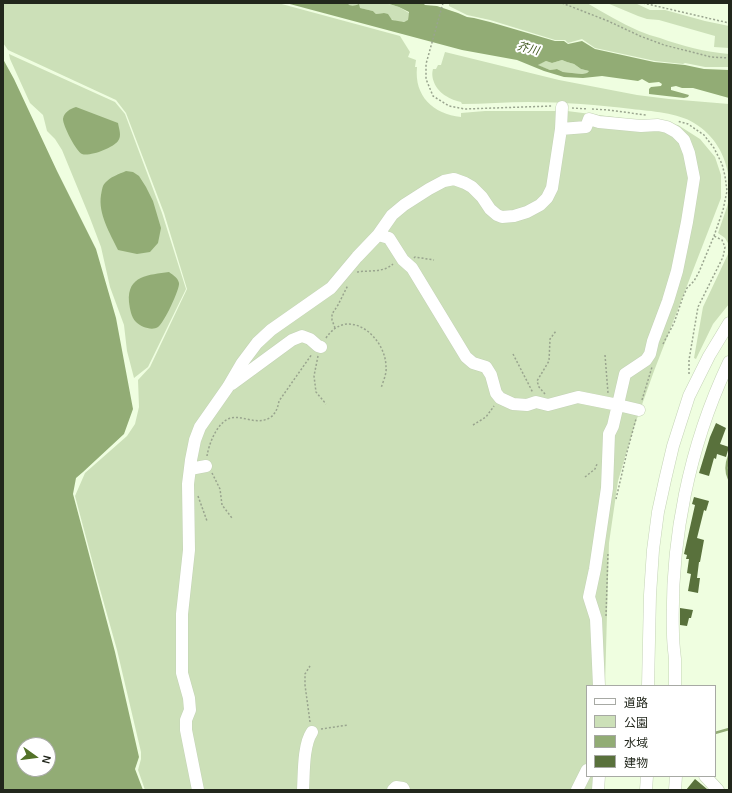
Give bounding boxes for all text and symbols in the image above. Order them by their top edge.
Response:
water label: 芥川 [516,40,540,58]
legend [586,685,716,777]
text: 道路 [624,696,648,710]
text: 公園 [624,716,648,730]
text: 水域 [624,736,648,750]
north arrow [16,737,56,777]
text: N [40,754,53,765]
text: 建物 [624,756,648,770]

